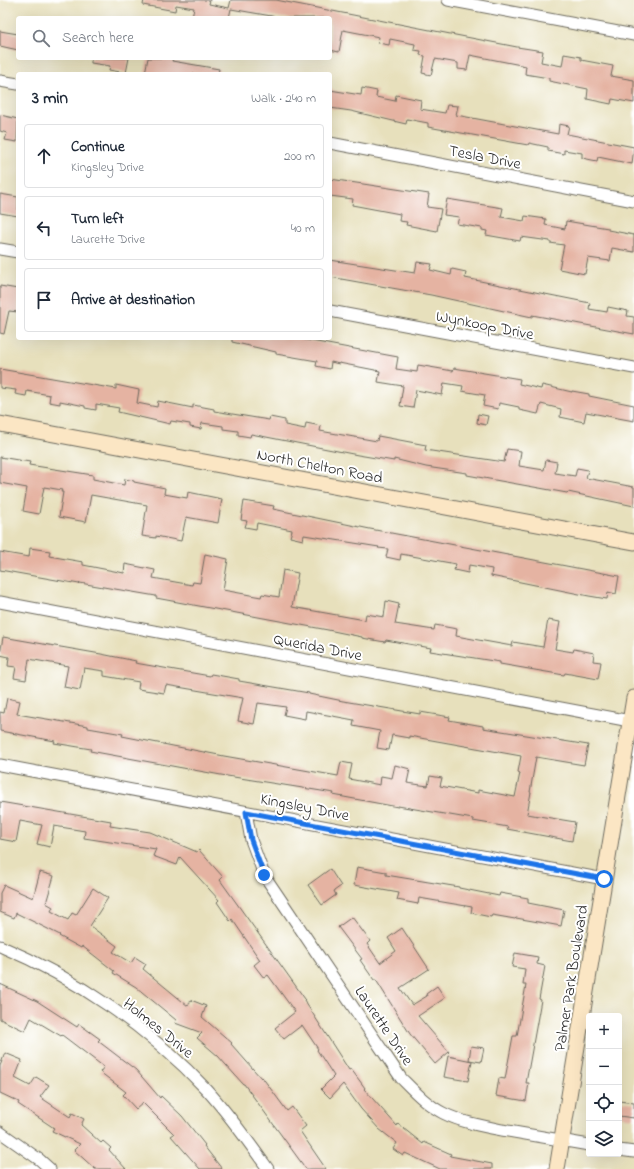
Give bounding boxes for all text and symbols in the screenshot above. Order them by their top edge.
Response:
search box [16,16,332,60]
icon: search [30,27,52,49]
text: Search here [62,27,134,49]
text: 3 min [32,86,68,111]
text: Walk · 240 m [251,89,316,108]
text: Continue [71,136,125,158]
street label: Tesla Drive [446,139,524,177]
icon: ahead [33,145,55,167]
text: 200 m [284,147,315,166]
text: Kingsley Drive [71,158,144,177]
text: Turn left [71,208,124,230]
icon: left [33,217,55,239]
text: 40 m [291,219,315,238]
text: Laurette Drive [71,230,145,249]
icon: arrive [33,289,55,311]
text: Arrive at destination [71,289,195,311]
street label: Wynkoop Drive [434,305,536,347]
street label: North Chelton Road [255,443,385,491]
street label: Querida Drive [271,628,365,668]
street label: Kingsley Drive [258,788,352,828]
route end [255,866,273,884]
route start [595,870,613,888]
street label: Palmer Park Boulevard [549,903,595,1053]
street label: Laurette Drive [348,982,419,1071]
street label: Holmes Drive [117,992,199,1065]
map controls [586,1013,622,1157]
button: + [586,1013,622,1049]
button: − [586,1049,622,1085]
button: locate [586,1085,622,1121]
button: layers [586,1121,622,1157]

